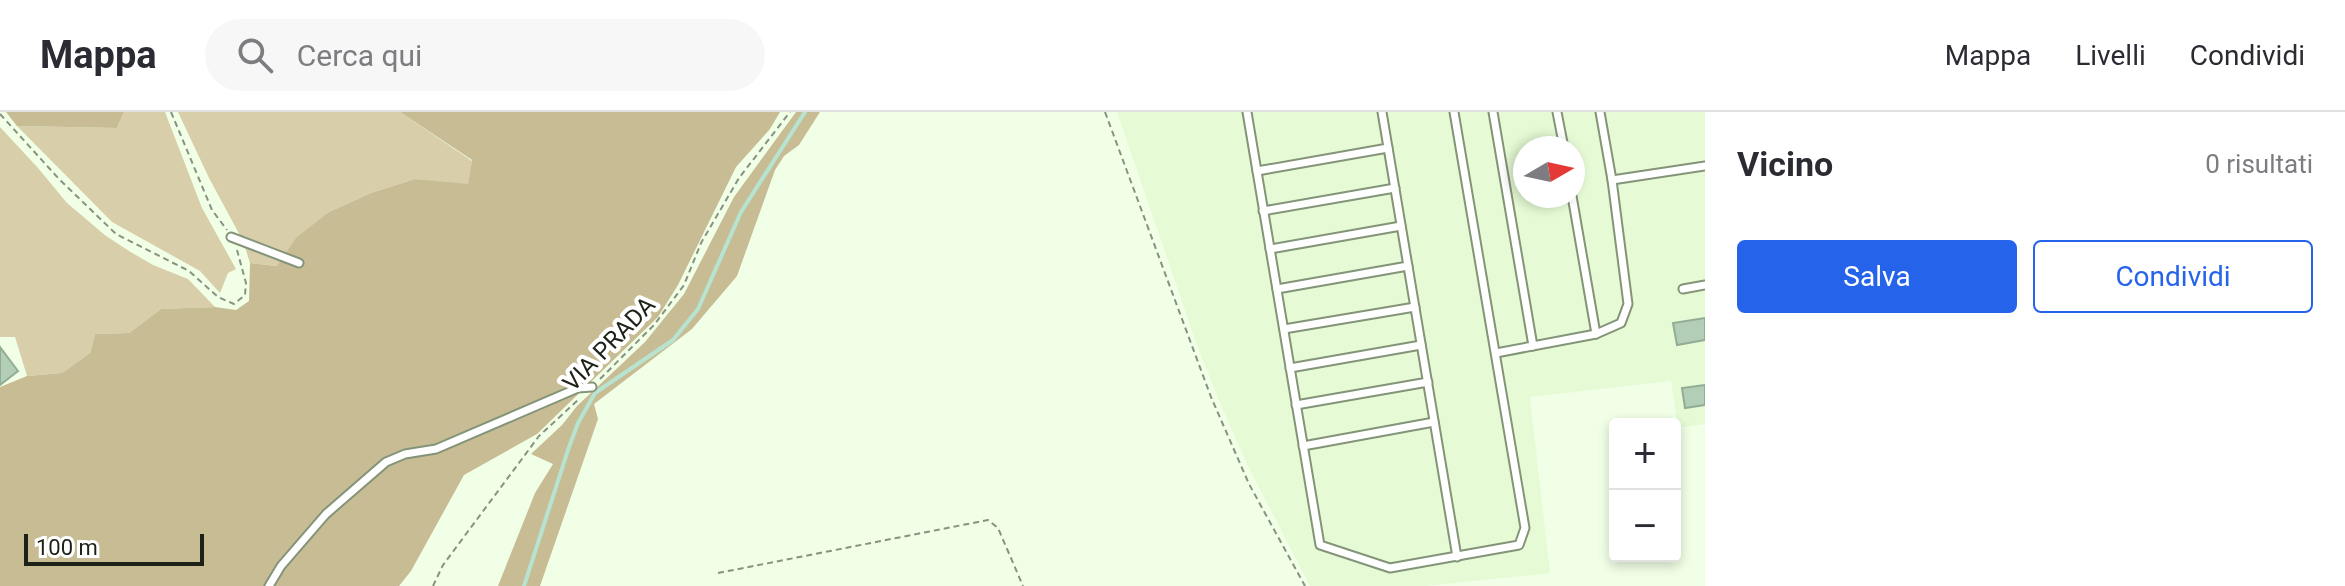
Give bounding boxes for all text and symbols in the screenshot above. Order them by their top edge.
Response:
search box [205,19,765,91]
text: Mappa [40,33,157,77]
icon: search [233,33,277,77]
text: Cerca qui [297,38,422,73]
text: Mappa [1945,39,2031,72]
text: Livelli [2075,39,2146,72]
text: Condividi [2190,39,2305,72]
north arrow [1513,136,1585,208]
text: Vicino [1737,144,1833,184]
text: 0 risultati [2205,149,2313,179]
button: Salva [1737,240,2017,313]
button: Condividi [2033,240,2313,313]
street label: VIA PRADA [557,291,661,397]
map controls [1609,418,1681,562]
button: + [1609,418,1681,490]
button: − [1609,490,1681,562]
scale bar [24,530,204,566]
text: 100 m [36,535,98,560]

